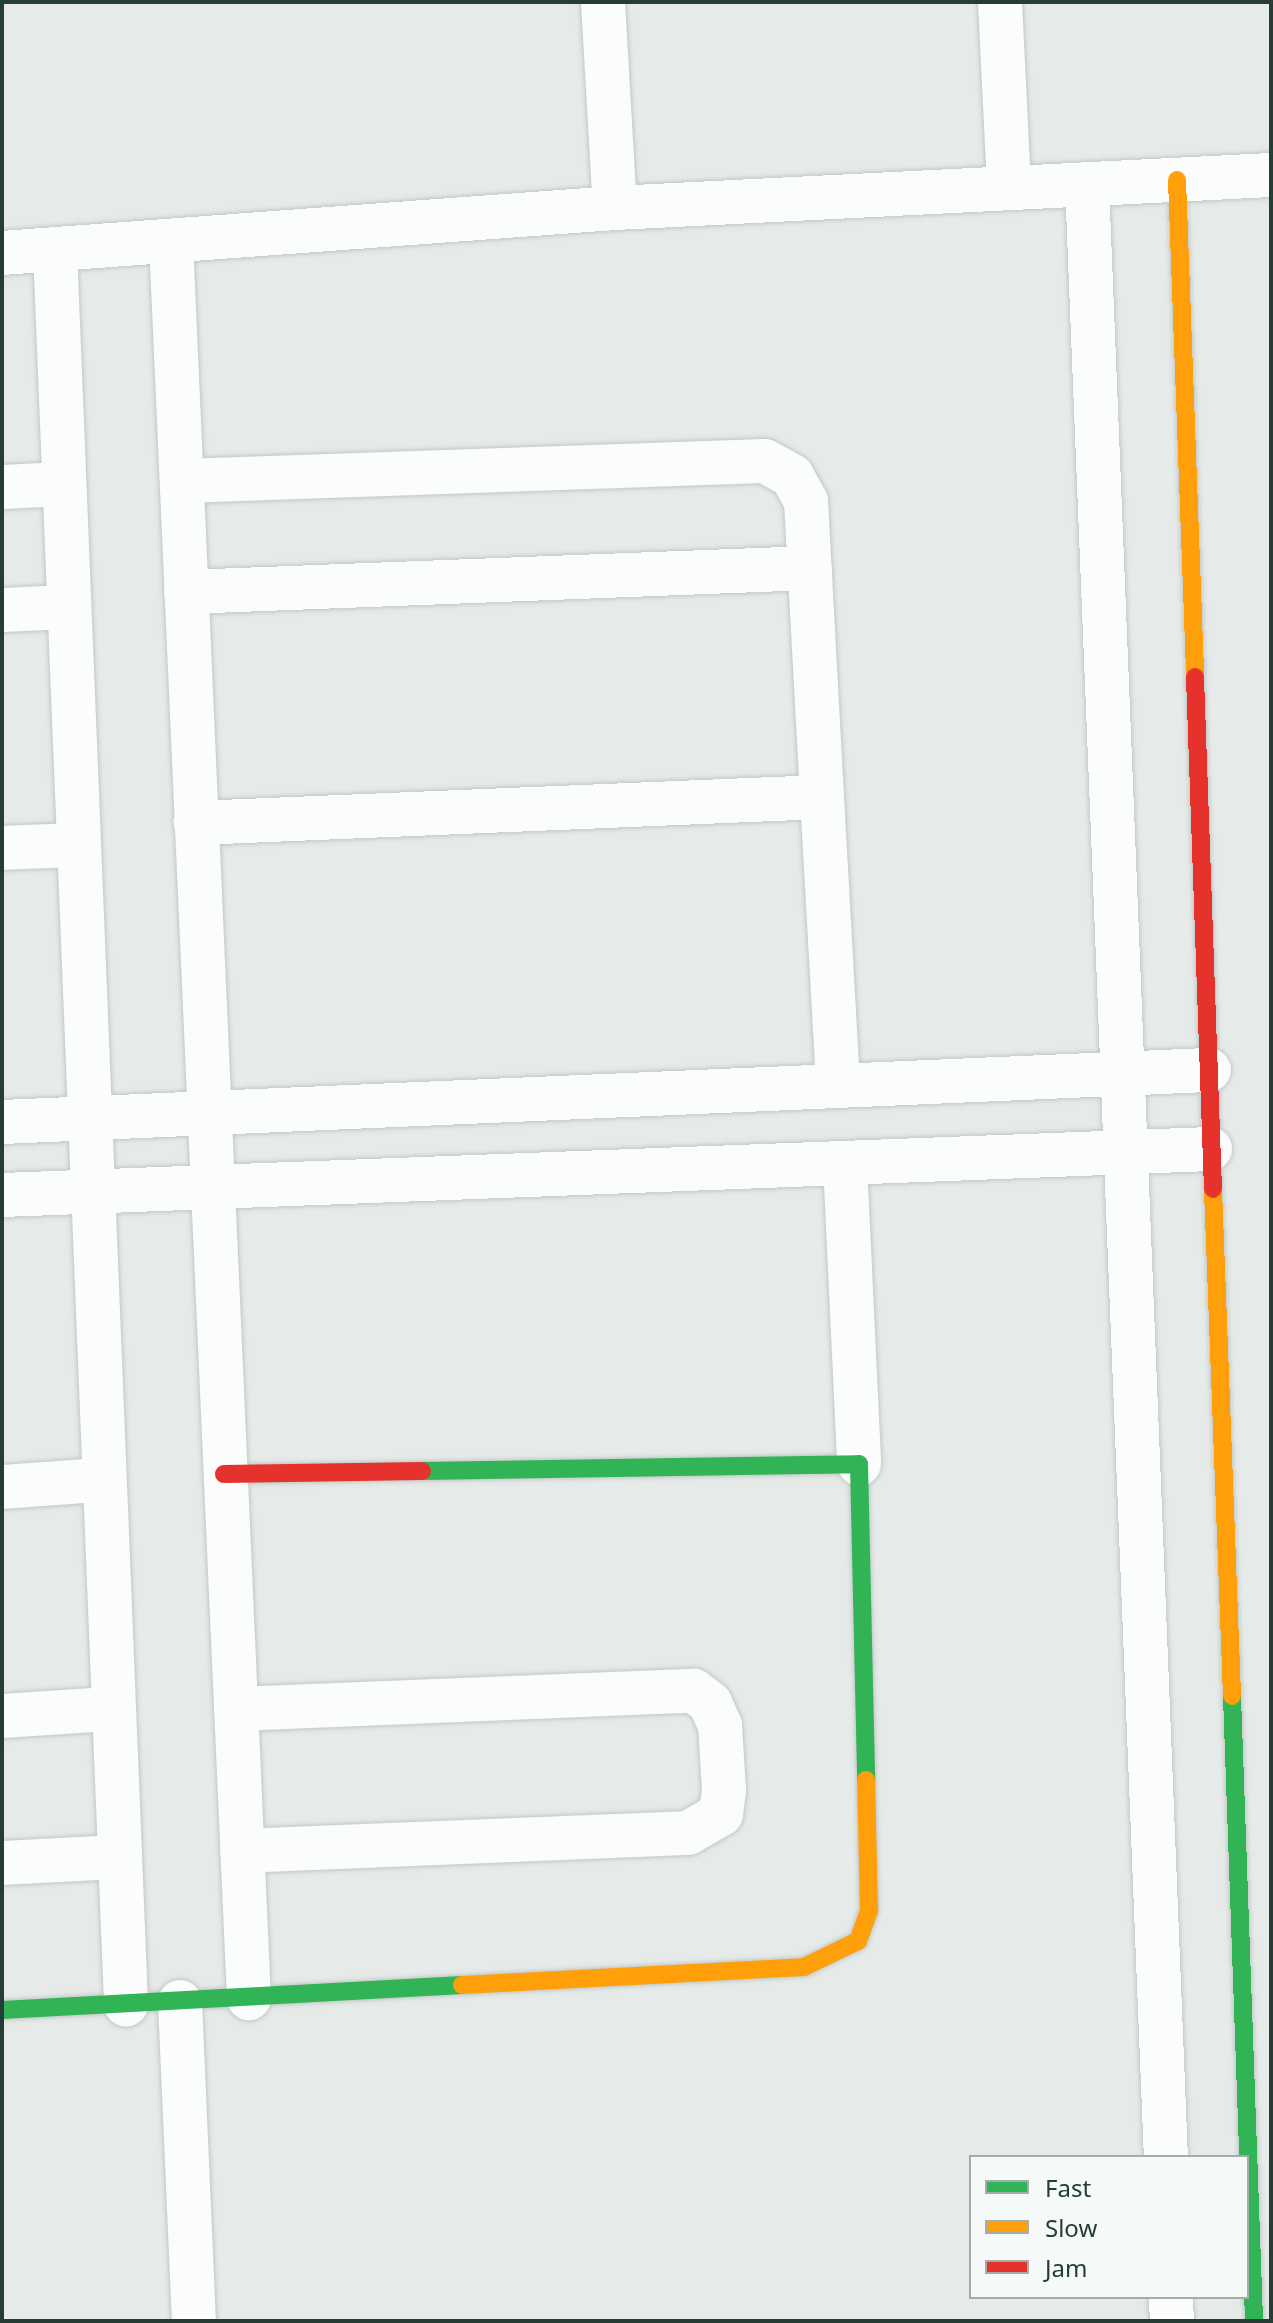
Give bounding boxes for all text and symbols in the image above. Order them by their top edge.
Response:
legend [969,2155,1249,2299]
text: Fast [1045,2171,1091,2204]
text: Slow [1045,2211,1097,2244]
text: Jam [1045,2251,1087,2284]

